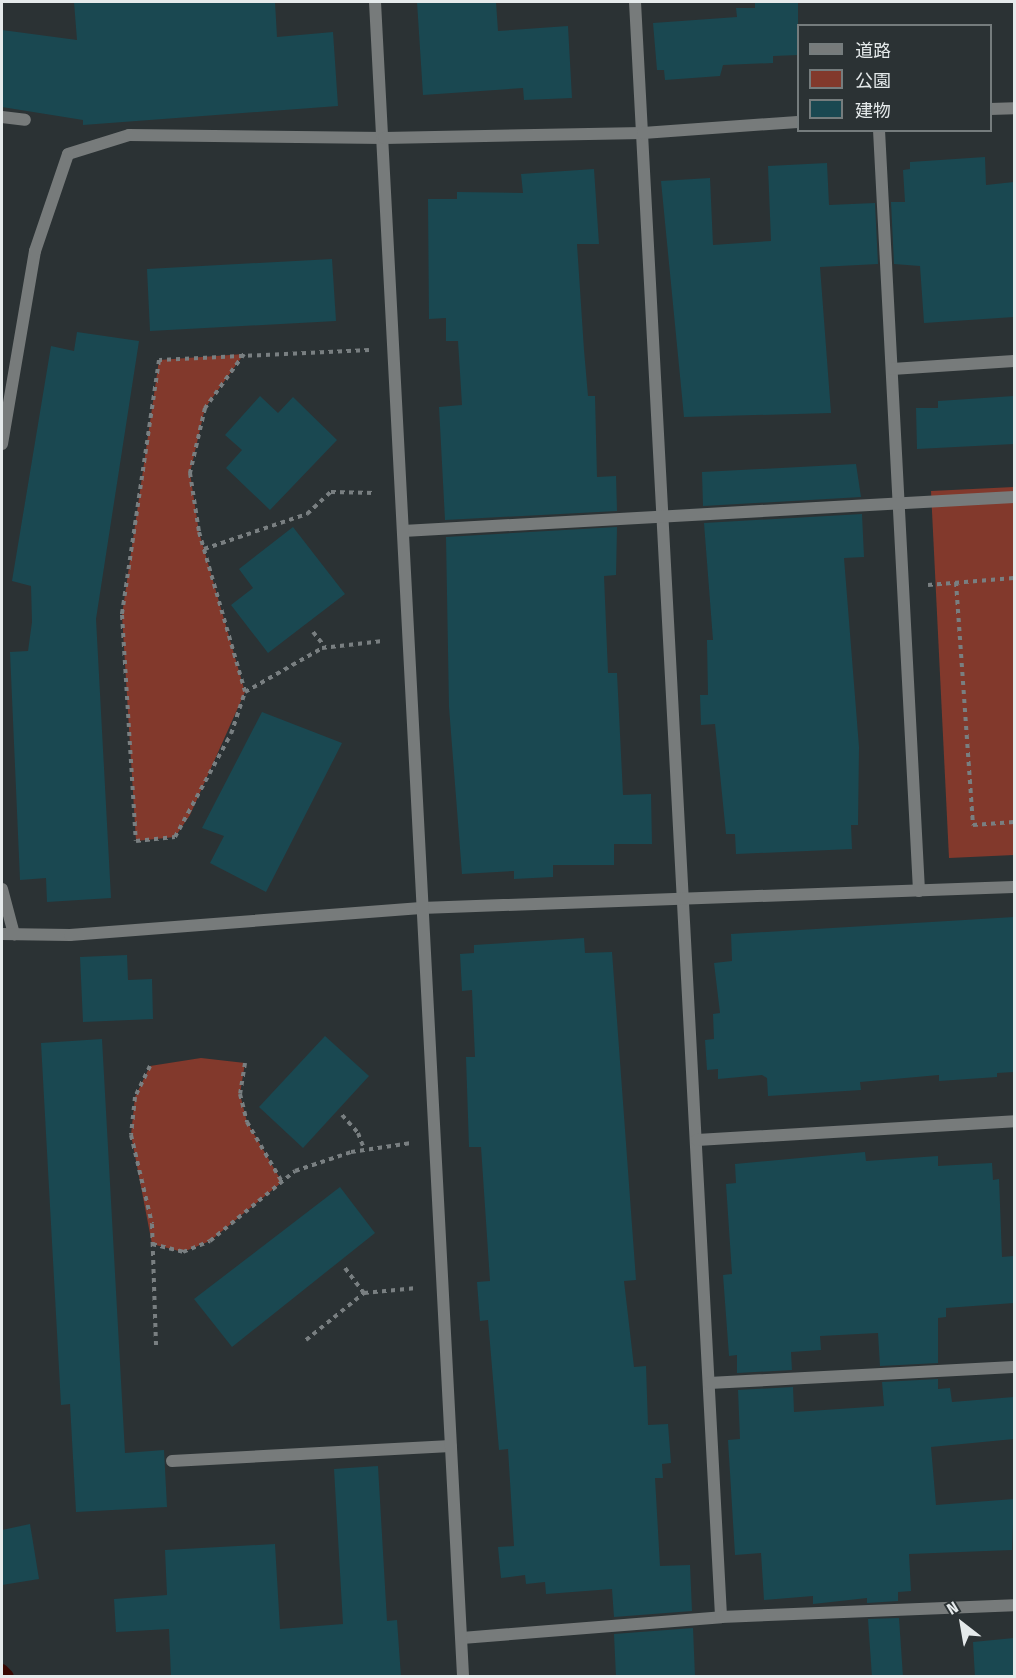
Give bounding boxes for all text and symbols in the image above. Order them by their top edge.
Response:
legend [797,24,992,132]
text: 道路 [855,40,891,62]
text: 公園 [855,70,891,92]
text: 建物 [855,100,891,122]
north arrow [932,1594,992,1654]
text: N [943,1598,961,1619]

